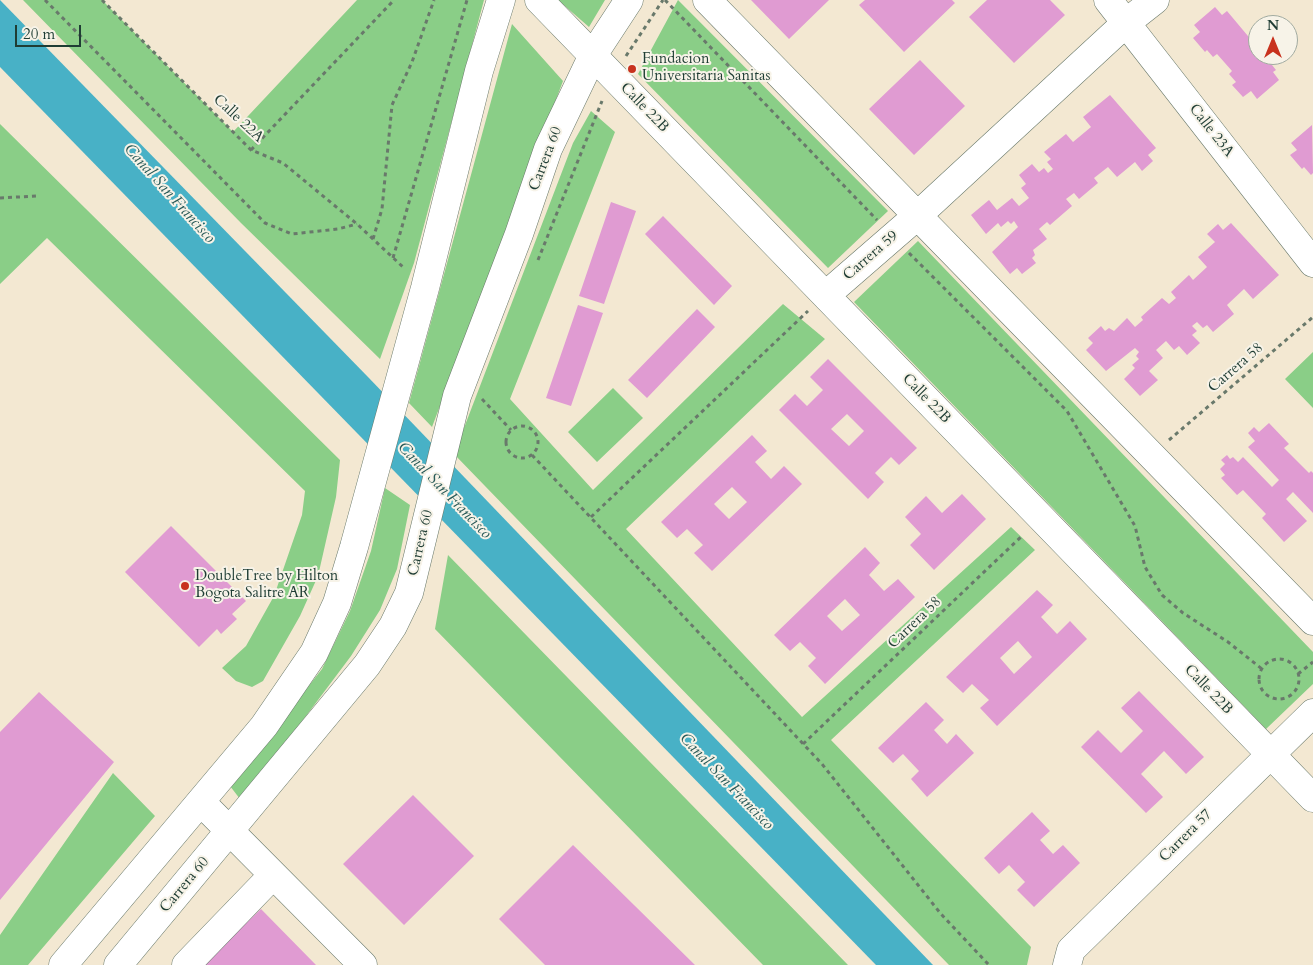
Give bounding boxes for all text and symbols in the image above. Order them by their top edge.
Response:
scale bar [18,15,84,47]
north arrow [1248,15,1298,65]
text: N [1267,16,1279,35]
text: 20 m [23,24,55,44]
place label: Fundacion Universitaria Sanitas [642,51,770,86]
marker: Fundacion Universitaria Sanitas [626,63,638,75]
street label: Calle 22B [616,79,672,137]
street label: Calle 22A [209,91,267,147]
street label: Calle 23A [1185,101,1237,161]
street label: Carrera 60 [526,124,566,194]
water label: Canal San Francisco [119,140,219,248]
street label: Carrera 59 [840,227,902,285]
street label: Carrera 58 [1205,339,1267,397]
street label: Calle 22B [898,370,954,428]
water label: Canal San Francisco [393,439,495,543]
street label: Carrera 60 [405,508,437,578]
place label: DoubleTree by Hilton Bogota Salitre AR [195,568,338,603]
marker: DoubleTree by Hilton Bogota Salitre AR [179,580,191,592]
street label: Carrera 58 [885,593,945,653]
street label: Calle 22B [1180,661,1236,719]
water label: Canal San Francisco [675,730,777,834]
street label: Carrera 57 [1156,806,1216,866]
street label: Carrera 60 [157,854,213,916]

